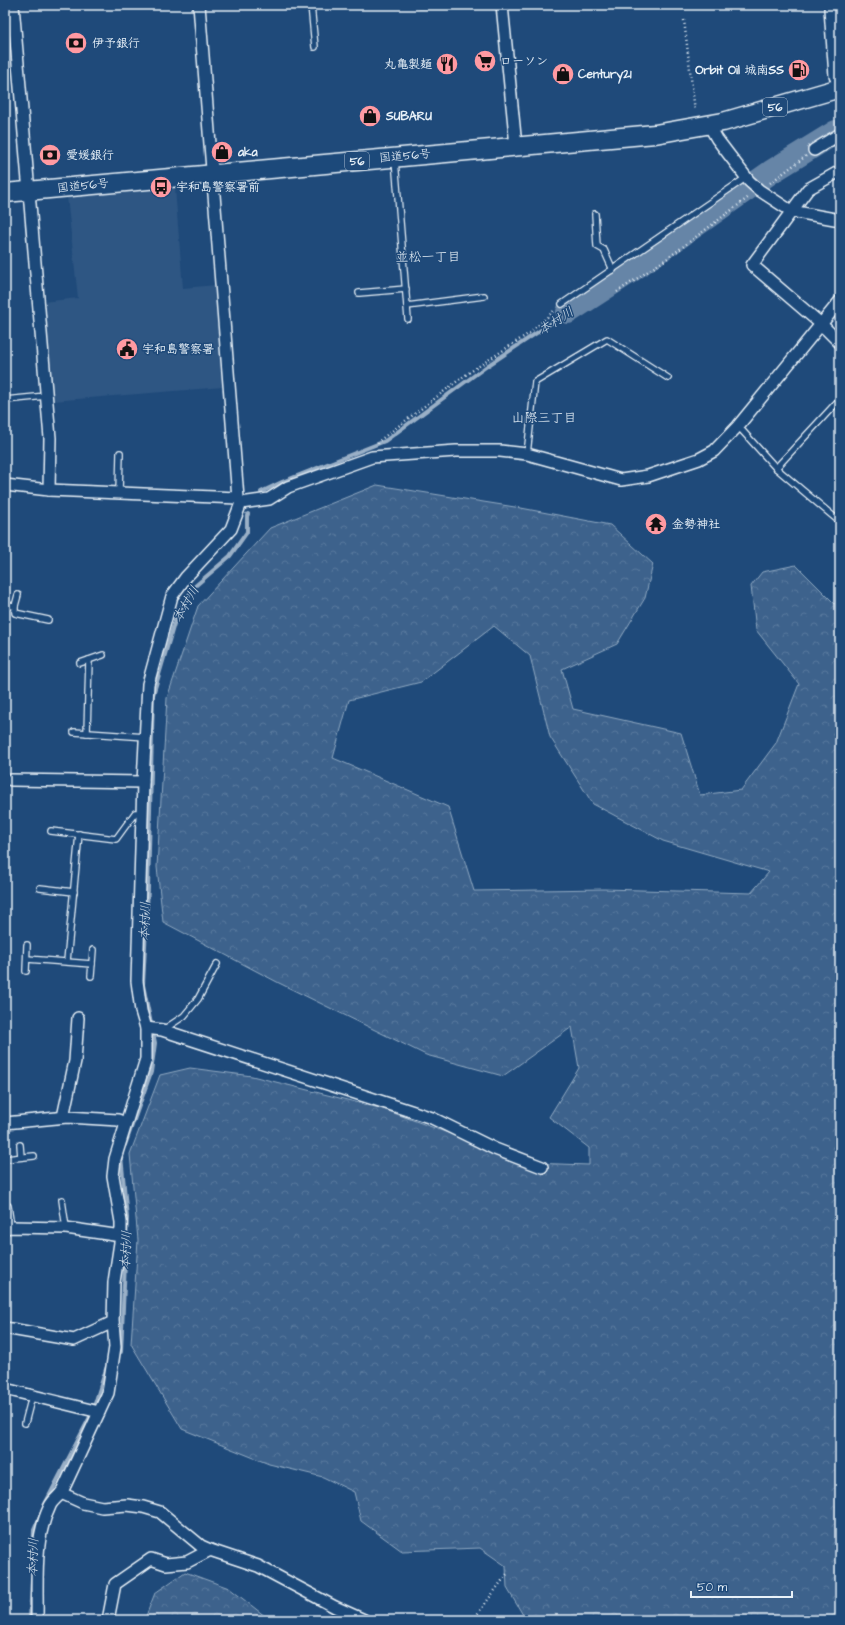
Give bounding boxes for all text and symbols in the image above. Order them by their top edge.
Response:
bank icon: 伊予銀行 [63,30,89,56]
place label: 伊予銀行 [92,35,140,52]
supermarket icon: ローソン [472,48,498,74]
restaurant icon: 丸亀製麺 [434,51,460,77]
place label: ローソン [500,53,548,70]
place label: 丸亀製麺 [384,56,432,73]
fuel station icon: Orbit Oil 城南SS [786,57,812,83]
shop icon: Century21 [550,61,576,87]
place label: Orbit Oil 城南SS [695,62,784,79]
place label: Century21 [578,66,632,84]
road number: 56 [763,98,787,116]
shop icon: SUBARU [357,103,383,129]
place label: SUBARU [385,108,432,125]
shop icon: aka [209,139,235,165]
bank icon: 愛媛銀行 [37,142,63,168]
place label: aka [237,144,258,161]
street label: 国道56号 [378,145,432,167]
place label: 愛媛銀行 [66,147,114,164]
road number: 56 [345,152,369,170]
bus stop icon: 宇和島警察署前 [148,174,174,200]
street label: 国道56号 [56,175,110,197]
place label: 宇和島警察署前 [176,179,260,196]
district label: 並松一丁目 [395,248,461,266]
water label: 本村川 [535,303,577,339]
public building icon: 宇和島警察署 [114,336,140,362]
place label: 宇和島警察署 [142,341,214,358]
district label: 山際三丁目 [511,409,577,427]
temple icon: 金勢神社 [643,511,669,537]
place label: 金勢神社 [672,516,720,533]
water label: 本村川 [168,583,204,625]
water label: 本村川 [135,901,155,941]
water label: 本村川 [116,1230,136,1270]
water label: 本村川 [23,1537,43,1577]
scale bar [691,1573,792,1599]
text: 50 m [697,1579,728,1596]

